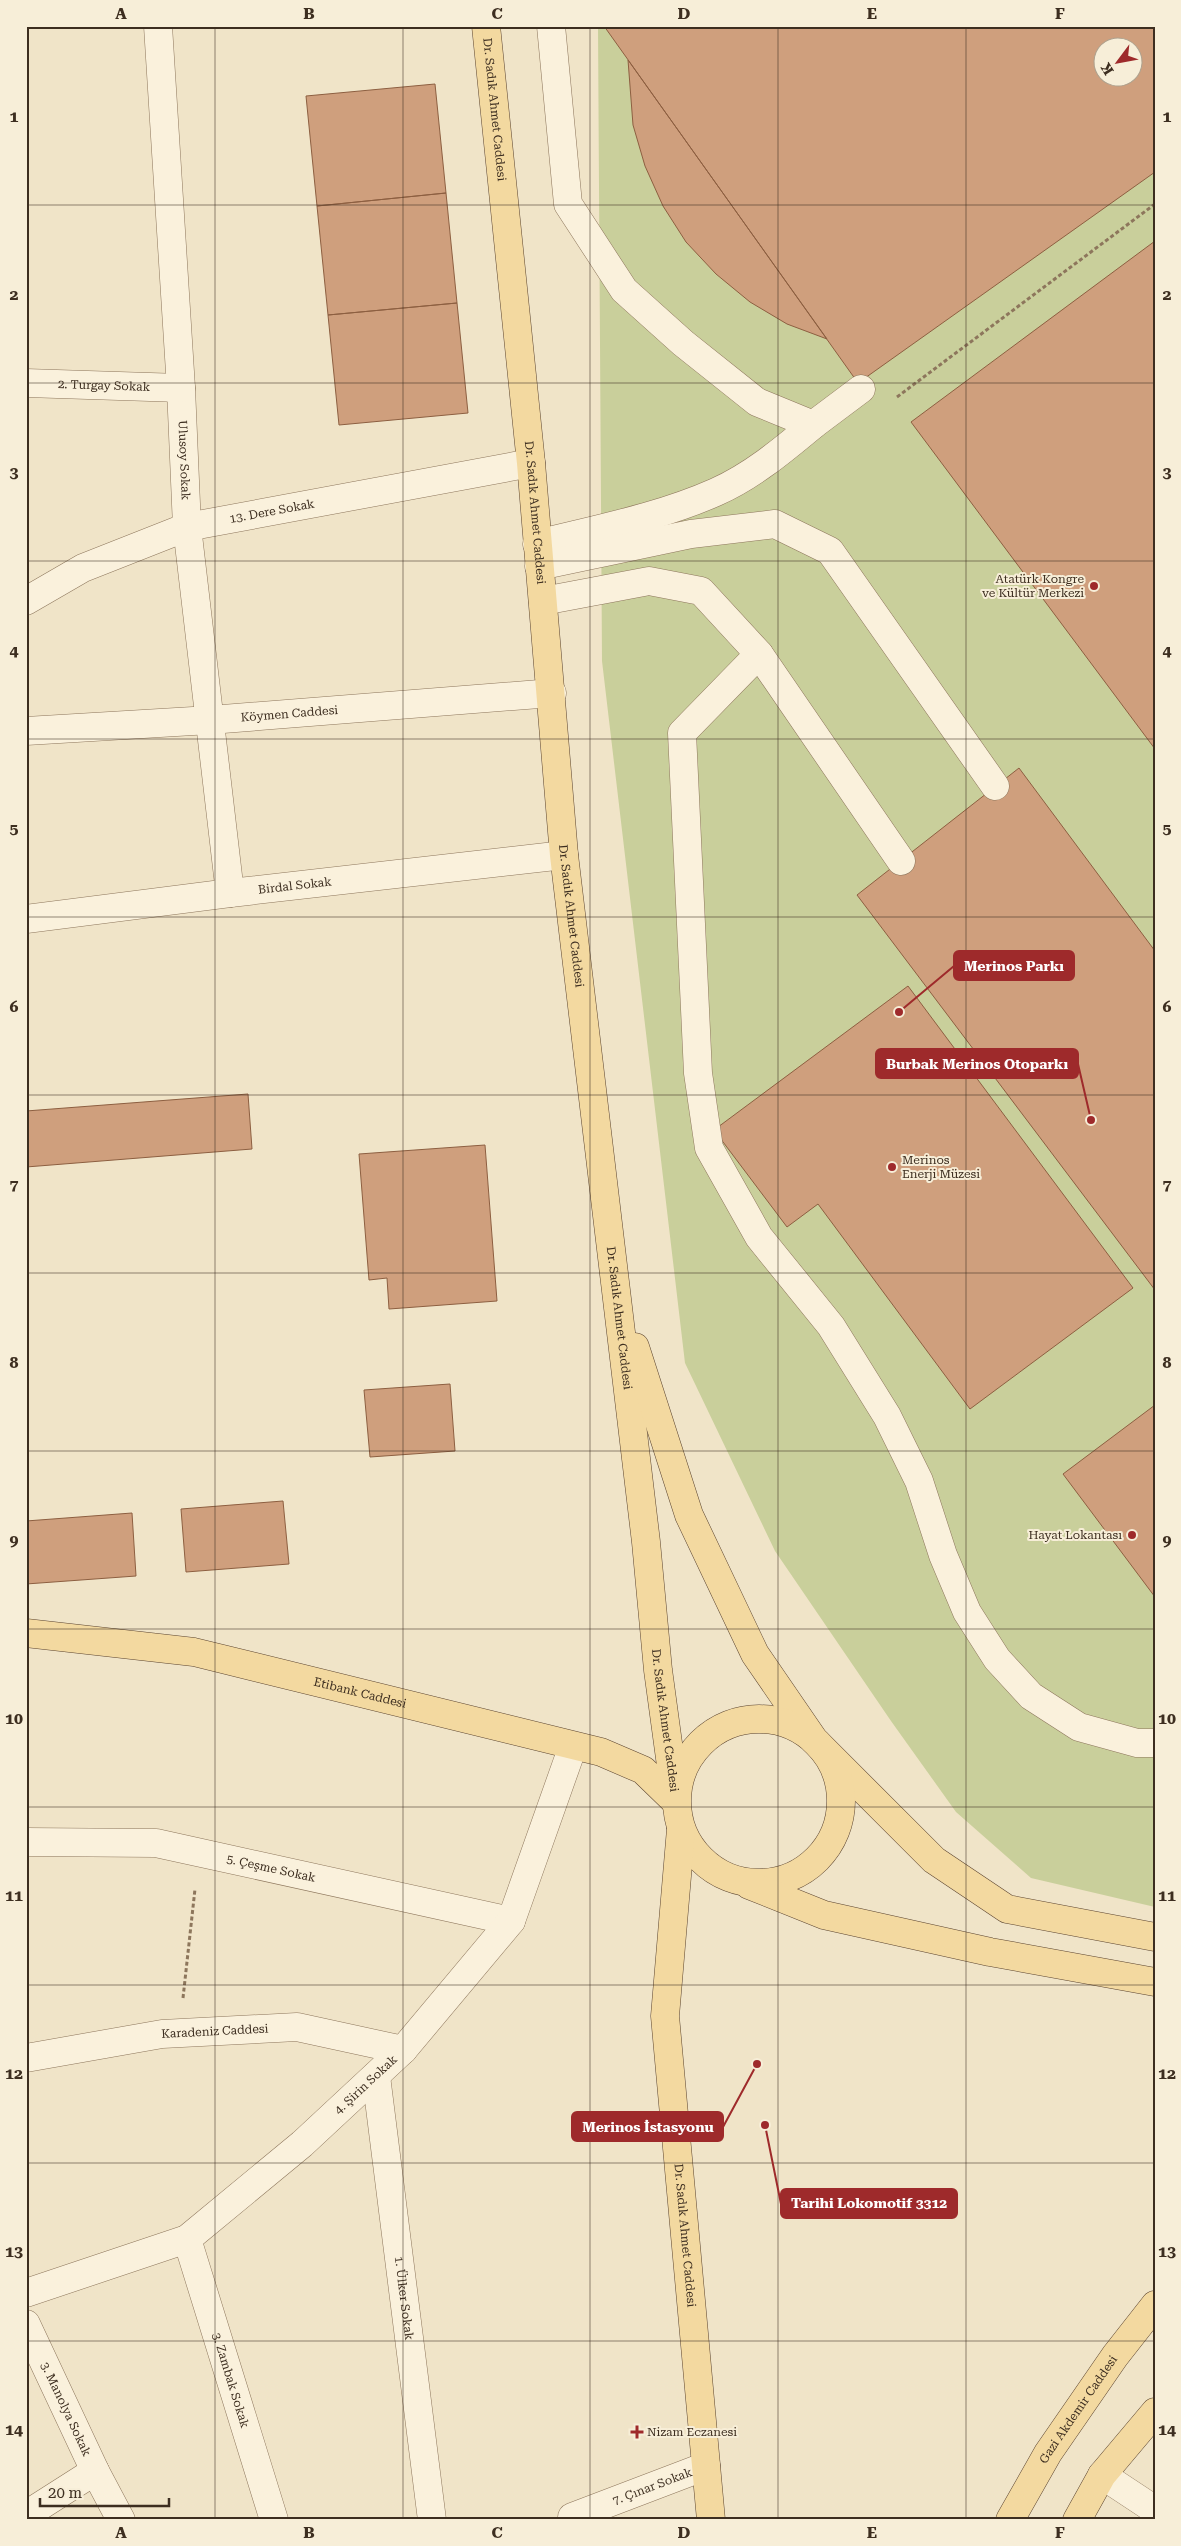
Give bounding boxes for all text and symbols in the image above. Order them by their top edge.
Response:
text: A [115,4,127,23]
text: B [303,4,315,23]
text: C [491,4,503,23]
text: D [678,4,691,23]
text: E [867,4,877,23]
text: F [1055,4,1065,23]
street label: Dr. Sadık Ahmet Caddesi [480,37,509,182]
north arrow [1094,38,1144,88]
text: K [1097,60,1117,78]
text: 1 [10,107,19,126]
text: 1 [1163,107,1172,126]
text: 2 [10,285,19,304]
text: 2 [1163,285,1172,304]
street label: 2. Turgay Sokak [58,377,151,394]
street label: Ulusoy Sokak [175,420,193,501]
street label: Dr. Sadık Ahmet Caddesi [522,440,548,585]
text: 3 [10,463,19,482]
text: 3 [1163,463,1172,482]
street label: 13. Dere Sokak [228,496,316,526]
place label: Atatürk Kongre ve Kültür Merkezi [982,572,1084,600]
marker: Atatürk Kongre ve Kültür Merkezi [1088,580,1100,592]
text: 4 [10,641,19,660]
text: 4 [1163,641,1172,660]
street label: Köymen Caddesi [240,703,339,725]
text: 5 [10,819,19,838]
text: 5 [1163,819,1172,838]
street label: Dr. Sadık Ahmet Caddesi [556,844,587,988]
street label: Birdal Sokak [257,874,333,897]
callout: Merinos Parkı [954,951,1074,980]
text: Merinos Parkı [964,958,1064,974]
text: 6 [10,997,19,1016]
text: 6 [1163,997,1172,1016]
callout: Burbak Merinos Otoparkı [876,1049,1078,1078]
text: Burbak Merinos Otoparkı [886,1056,1068,1072]
place label: Merinos Enerji Müzesi [902,1153,980,1181]
marker: Merinos Enerji Müzesi [886,1161,898,1173]
text: 7 [10,1175,19,1194]
text: 7 [1163,1175,1172,1194]
street label: Dr. Sadık Ahmet Caddesi [604,1246,635,1390]
text: 8 [10,1353,19,1372]
text: 8 [1163,1353,1172,1372]
place label: Hayat Lokantası [1028,1528,1122,1542]
marker: Hayat Lokantası [1126,1529,1138,1541]
text: 9 [10,1531,19,1550]
text: 9 [1163,1531,1172,1550]
street label: Dr. Sadık Ahmet Caddesi [649,1648,682,1793]
street label: Etibank Caddesi [312,1675,408,1711]
text: 10 [5,1709,23,1728]
text: 10 [1158,1709,1176,1728]
street label: 5. Çeşme Sokak [225,1852,317,1885]
text: 11 [5,1886,23,1905]
text: 11 [1158,1886,1176,1905]
street label: Karadeniz Caddesi [161,2021,269,2041]
street label: 4. Şirin Sokak [332,2052,400,2117]
text: 12 [5,2064,23,2083]
text: 12 [1158,2064,1176,2083]
callout: Merinos İstasyonu [572,2112,723,2141]
text: Merinos İstasyonu [582,2119,714,2135]
street label: Dr. Sadık Ahmet Caddesi [672,2163,699,2308]
callout: Tarihi Lokomotif 3312 [781,2189,957,2218]
text: Tarihi Lokomotif 3312 [791,2195,947,2211]
text: 13 [5,2242,23,2261]
text: 13 [1158,2242,1176,2261]
street label: 1. Ülker Sokak [392,2255,416,2341]
street label: 3. Zambak Sokak [209,2331,252,2430]
street label: Gazi Akdemir Caddesi [1036,2353,1120,2466]
street label: 3. Manolya Sokak [38,2360,94,2459]
text: 14 [5,2420,23,2439]
text: 14 [1158,2420,1176,2439]
place label: Nizam Eczanesi [647,2425,737,2439]
marker: Nizam Eczanesi [631,2426,643,2438]
street label: 7. Çınar Sokak [611,2465,695,2508]
scale bar [40,2476,169,2508]
text: 20 m [48,2484,83,2502]
text: A [115,2523,127,2542]
text: B [303,2523,315,2542]
text: C [491,2523,503,2542]
text: D [678,2523,691,2542]
text: E [867,2523,877,2542]
text: F [1055,2523,1065,2542]

